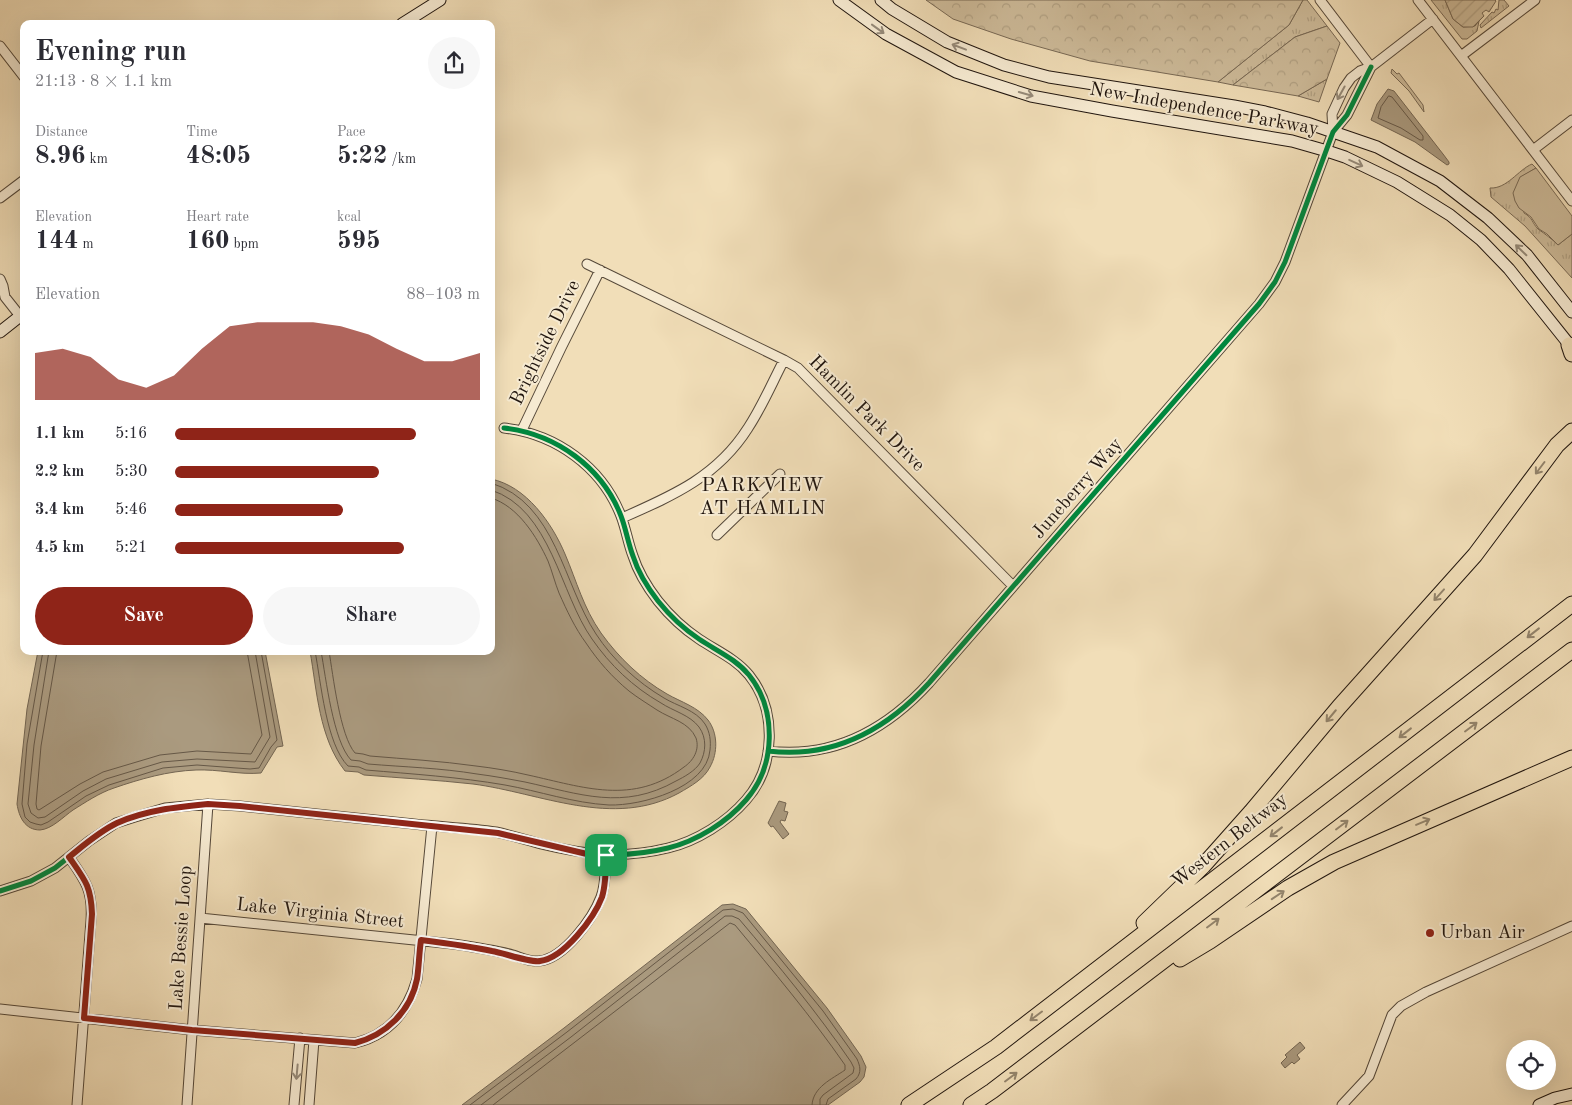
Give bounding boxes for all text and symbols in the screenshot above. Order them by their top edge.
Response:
one-way arrow [871,23,885,34]
button: share [428,37,480,89]
text: Evening run [35,39,187,67]
one-way arrow [952,42,967,51]
text: 21:13 · 8 × 1.1 km [35,74,172,90]
street label: New Independence Parkway [1088,80,1320,140]
one-way arrow [1336,85,1346,100]
one-way arrow [1018,90,1034,100]
text: Distance [35,125,88,139]
text: Time [186,125,217,139]
text: Pace [337,125,365,139]
text: 8.96 [35,144,86,169]
text: 48:05 [186,144,251,169]
text: 5:22 [337,144,388,169]
text: km [86,152,108,166]
text: /km [388,152,416,166]
one-way arrow [1348,158,1363,168]
text: Elevation [35,210,92,224]
text: Heart rate [186,210,249,224]
text: kcal [337,210,361,224]
text: 144 [35,229,79,254]
text: 160 [186,229,230,254]
text: 595 [337,229,381,254]
text: m [79,237,94,251]
text: bpm [230,237,259,251]
one-way arrow [1515,244,1527,256]
street label: Brightside Drive [508,278,584,408]
text: Elevation [35,287,100,303]
text: 88–103 m [406,287,480,303]
street label: Hamlin Park Drive [804,352,928,476]
text: 1.1 km [35,426,84,442]
text: 5:16 [115,426,147,442]
street label: Juneberry Way [1029,435,1127,543]
one-way arrow [1535,461,1545,475]
text: 2.2 km [35,464,84,480]
text: 5:30 [115,464,147,480]
district label: PARKVIEW AT HAMLIN [700,476,826,519]
text: 3.4 km [35,502,84,518]
text: 5:46 [115,502,147,518]
text: 4.5 km [35,540,84,556]
text: 5:21 [115,540,147,556]
button: Save [35,587,253,645]
button: Share [263,587,480,645]
one-way arrow [1433,588,1445,601]
one-way arrow [1527,628,1540,639]
one-way arrow [1326,709,1337,722]
one-way arrow [1464,721,1477,732]
one-way arrow [1399,727,1412,738]
street label: Western Beltway [1169,790,1291,892]
one-way arrow [1415,817,1430,827]
one-way arrow [1335,820,1349,830]
one-way arrow [1270,826,1283,837]
pin [585,834,627,876]
icon: arrive [592,841,620,869]
street label: Lake Bessie Loop [167,865,197,1011]
one-way arrow [1271,890,1285,900]
street label: Lake Virginia Street [235,896,405,932]
one-way arrow [1206,918,1219,929]
place label: Urban Air [1440,924,1525,943]
marker: Urban Air [1424,927,1436,939]
one-way arrow [1029,1011,1043,1021]
map controls [1506,1040,1556,1090]
button: locate [1506,1040,1556,1090]
one-way arrow [292,1063,302,1079]
one-way arrow [1004,1072,1018,1082]

